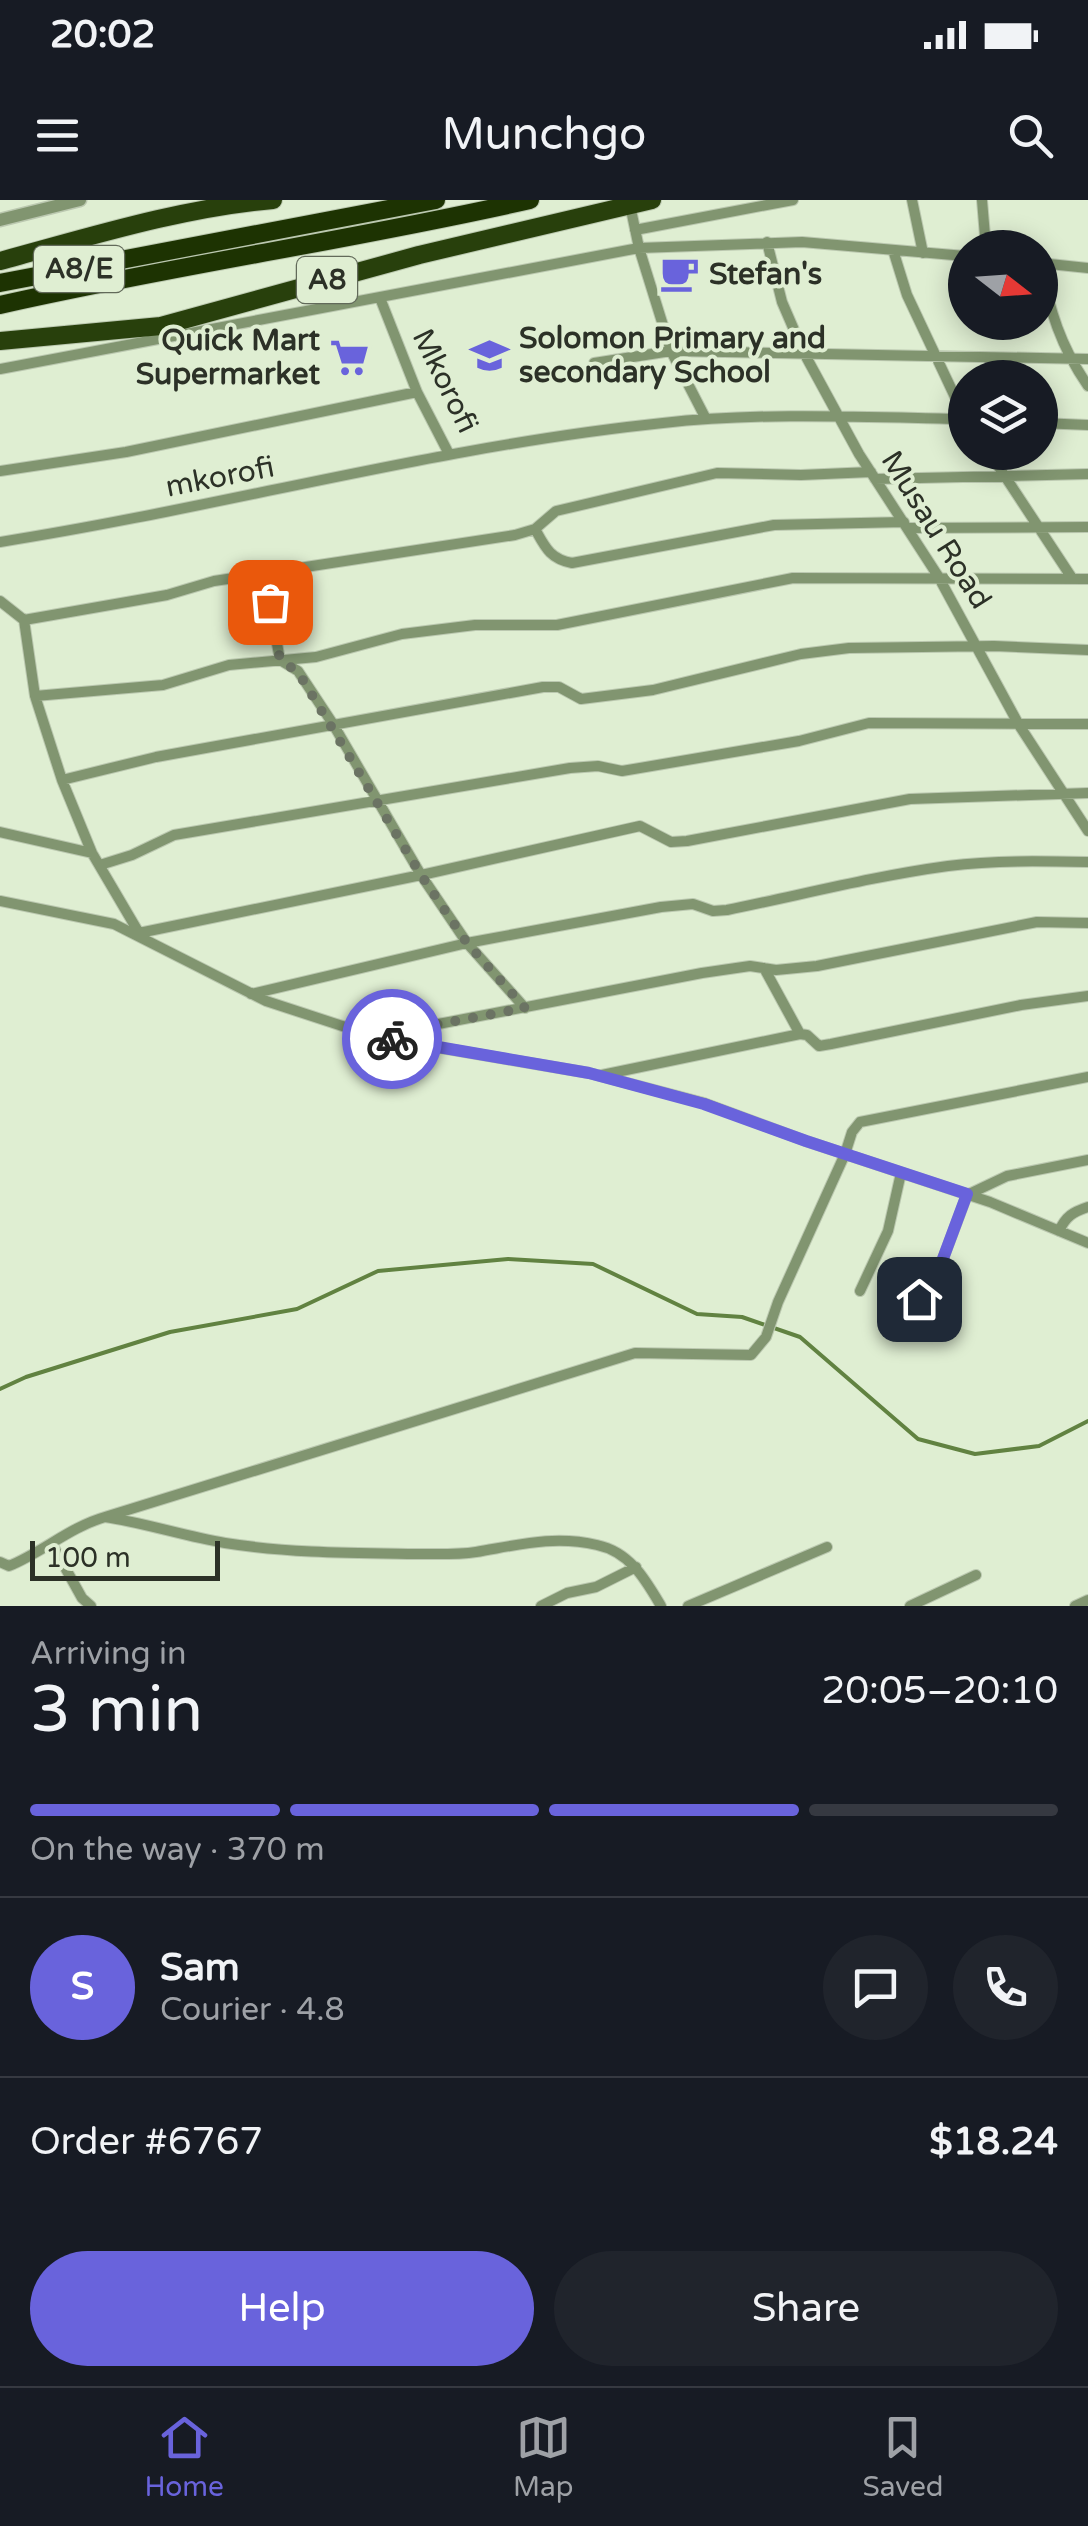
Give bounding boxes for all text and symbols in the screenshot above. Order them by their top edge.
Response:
text: 20:02 [50,12,155,58]
icon: menu [30,108,85,163]
text: Munchgo [442,108,646,162]
icon: search [1003,108,1058,163]
north arrow [948,230,1058,340]
map controls [948,230,1058,470]
road number: A8/E [34,246,124,292]
cafe icon: Stefan's [658,253,700,295]
place label: Stefan's [709,256,822,293]
road number: A8 [297,257,357,303]
place label: Solomon Primary and secondary School [519,320,826,391]
place label: Quick Mart Supermarket [136,322,321,393]
street label: Mkorofi [404,323,486,439]
school or university icon: Solomon Primary and secondary School [468,334,510,376]
supermarket icon: Quick Mart Supermarket [329,336,371,378]
button: layers [948,360,1058,470]
street label: Musau Road [873,444,999,616]
street label: mkorofi [162,448,278,506]
pin [228,560,313,645]
icon: bag [243,575,298,630]
courier [342,989,442,1089]
icon: bike [365,1012,420,1067]
pin [877,1257,962,1342]
icon: home [892,1272,947,1327]
scale bar [30,1536,220,1580]
text: 100 m [45,1541,131,1575]
text: Arriving in [30,1635,187,1673]
text: 20:05–20:10 [821,1668,1058,1714]
text: 3 min [30,1671,203,1750]
text: On the way · 370 m [30,1831,325,1869]
button: chat [823,1935,928,2040]
button: phone [953,1935,1058,2040]
text: Sam [160,1945,240,1991]
text: S [71,1964,94,2010]
text: Courier · 4.8 [160,1991,345,2029]
text: Order #6767 [30,2119,263,2165]
text: $18.24 [929,2119,1058,2165]
button: Help [30,2251,534,2366]
button: Share [554,2251,1058,2366]
tab: Home [145,2410,224,2504]
tab: Map [513,2410,573,2504]
tab: Saved [863,2410,943,2504]

